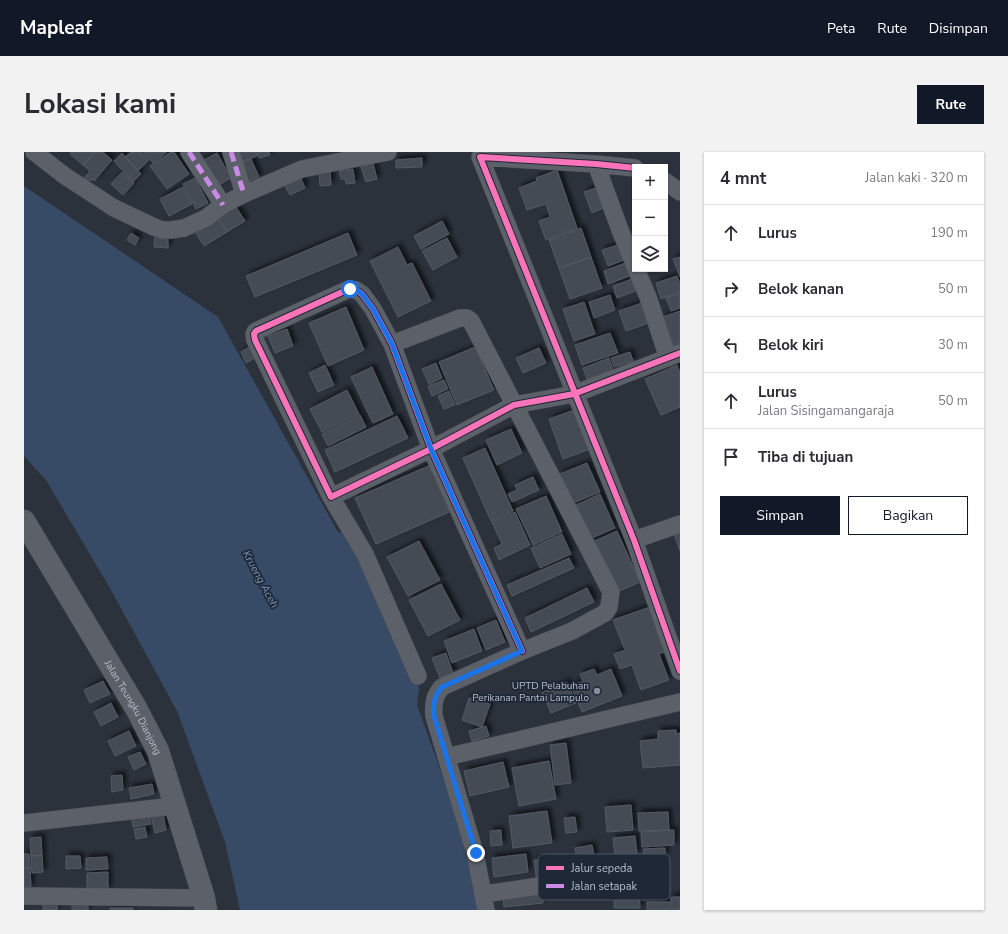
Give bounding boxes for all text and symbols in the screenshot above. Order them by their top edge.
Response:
text: Mapleaf [20,15,92,41]
text: Peta [827,19,855,38]
text: Rute [877,19,907,38]
text: Disimpan [929,19,988,38]
text: Lokasi kami [24,85,176,123]
button: Rute [917,85,984,124]
map controls [632,164,668,272]
button: + [632,164,668,200]
text: 4 mnt [720,167,766,190]
text: Jalan kaki · 320 m [865,169,968,187]
button: − [632,200,668,236]
icon: ahead [720,222,742,244]
text: Lurus [758,223,797,243]
text: 190 m [930,224,968,242]
button: layers [632,236,668,272]
icon: right [720,278,742,300]
text: Belok kanan [758,279,844,299]
route start [341,280,359,298]
text: 50 m [938,280,968,298]
icon: left [720,334,742,356]
text: Belok kiri [758,335,823,355]
text: 30 m [938,336,968,354]
text: Lurus [758,382,797,402]
icon: ahead [720,390,742,412]
text: 50 m [938,392,968,410]
text: Jalan Sisingamangaraja [758,402,894,420]
icon: arrive [720,446,742,468]
text: Tiba di tujuan [758,447,853,467]
button: Simpan [720,496,840,535]
button: Bagikan [848,496,968,535]
water label: Krueng Aceh [239,548,282,611]
street label: Jalan Teungku Dianjong [100,657,165,757]
place label: UPTD Pelabuhan Perikanan Pantai Lampulo [472,679,589,705]
marker: UPTD Pelabuhan Perikanan Pantai Lampulo [592,686,602,696]
route end [467,844,485,862]
legend [538,854,670,900]
text: Jalur sepeda [570,861,632,876]
text: Jalan setapak [570,879,638,894]

